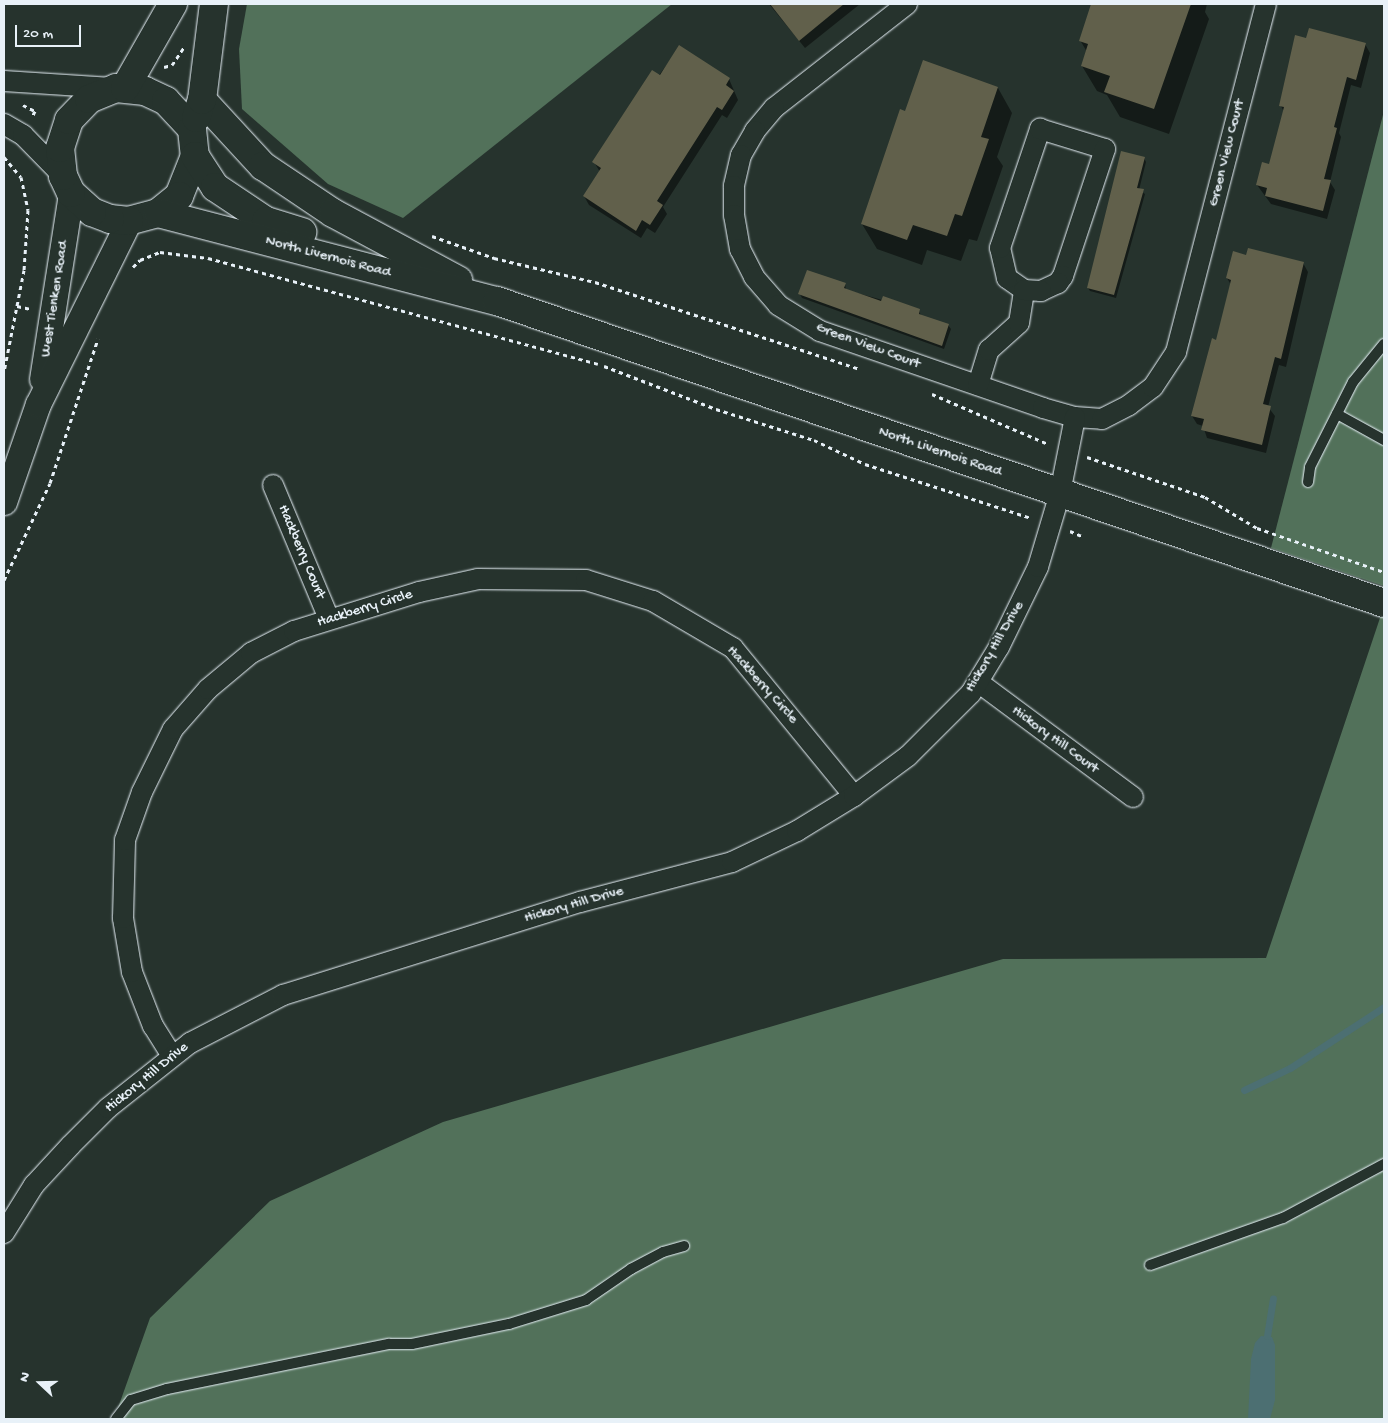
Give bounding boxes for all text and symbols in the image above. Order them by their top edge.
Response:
scale bar [18,15,84,47]
text: 20 m [23,25,53,43]
street label: Green View Court [1205,98,1249,208]
street label: North Livernois Road [263,232,393,282]
street label: West Tienken Road [37,240,73,358]
street label: Green View Court [813,319,923,373]
street label: North Livernois Road [876,422,1004,482]
street label: Hackberry Court [273,502,329,602]
street label: Hackberry Circle [315,586,415,632]
street label: Hickory Hill Drive [962,598,1028,696]
street label: Hackberry Circle [722,642,802,728]
street label: Hickory Hill Court [1008,702,1102,778]
street label: Hickory Hill Drive [522,882,626,928]
street label: Hickory Hill Drive [102,1039,192,1117]
north arrow [15,1358,65,1408]
text: N [16,1370,35,1385]

